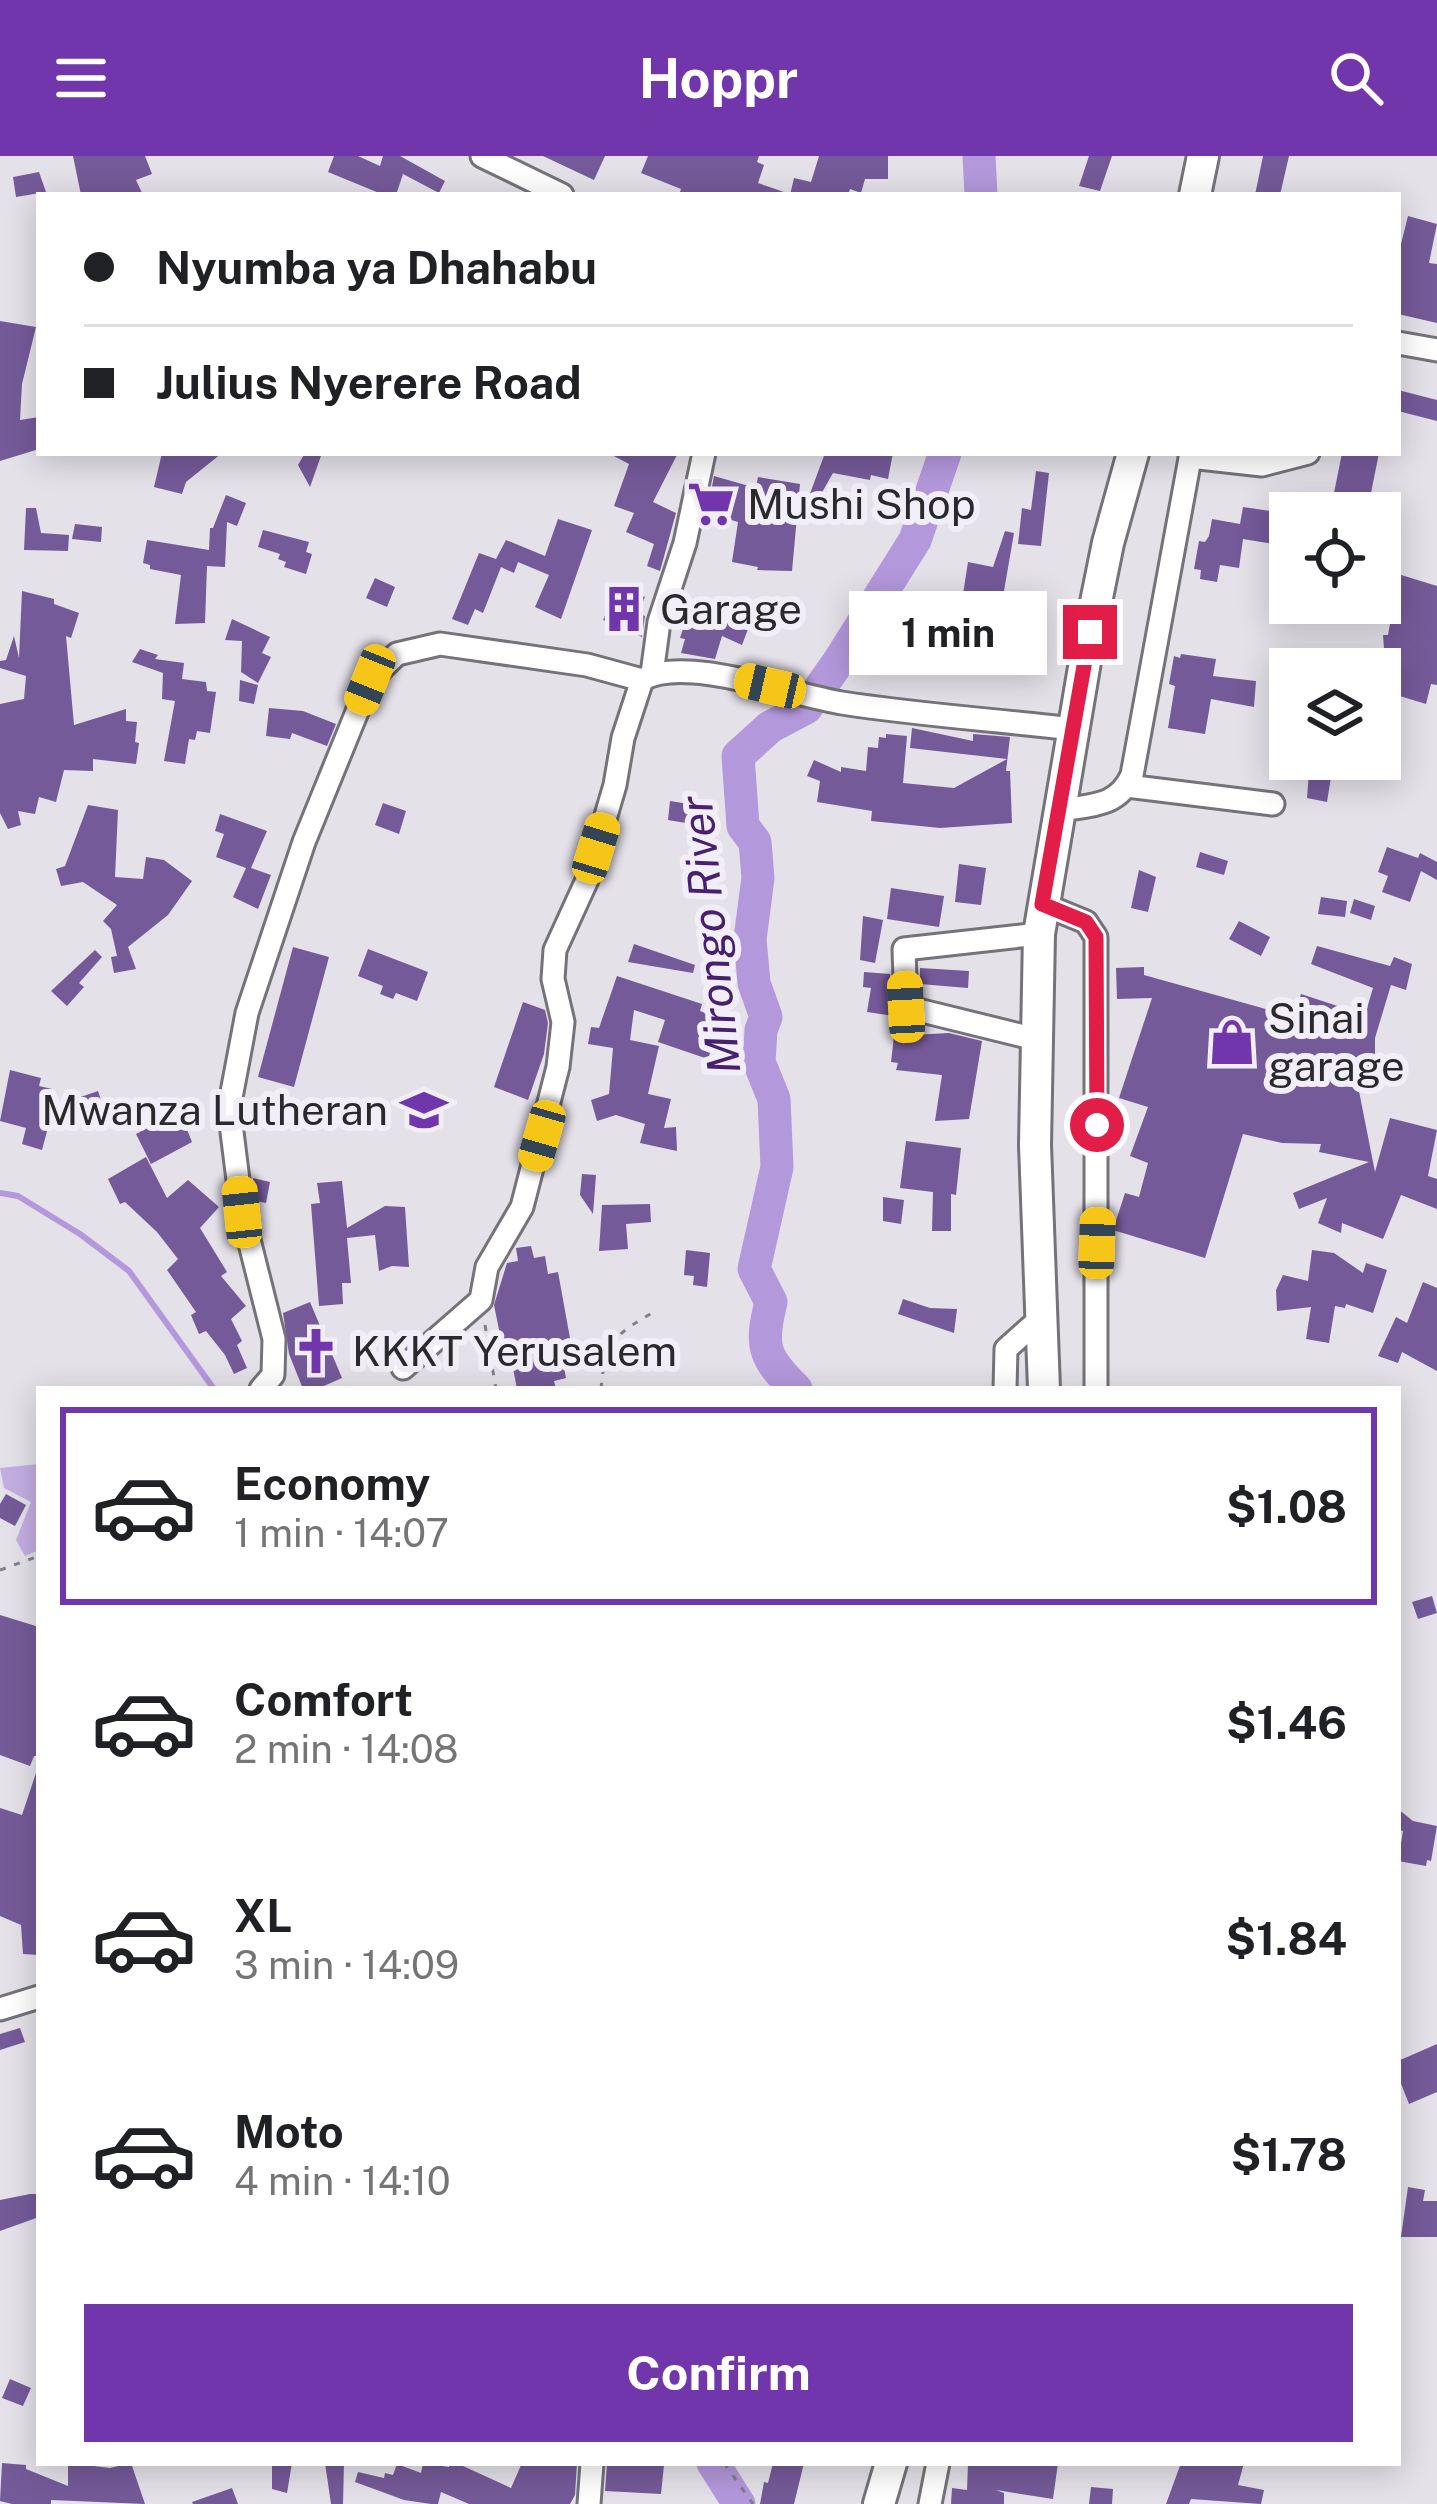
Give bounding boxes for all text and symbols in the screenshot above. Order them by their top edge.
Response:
icon: menu [48,45,114,111]
icon: search [1323,45,1389,111]
text: Hoppr [639,47,798,110]
text: Nyumba ya Dhahabu [156,241,597,294]
text: Julius Nyerere Road [156,356,582,409]
supermarket icon: Mushi Shop [686,479,736,529]
place label: Mushi Shop [747,479,976,528]
map controls [1269,492,1401,780]
button: locate [1269,492,1401,624]
building icon: Garage [599,584,649,634]
place label: Garage [660,584,802,633]
callout: 1 min [850,590,1048,674]
route end [1063,605,1117,659]
text: 1 min [901,610,995,656]
car [340,640,400,720]
button: layers [1269,648,1401,780]
car [731,660,809,712]
water label: Mirongo River [668,792,750,1077]
car [568,808,624,888]
car [886,970,926,1044]
place label: Sinai garage [1268,993,1405,1090]
shop icon: Sinai garage [1207,1017,1257,1067]
place label: Mwanza Lutheran [41,1085,388,1134]
school or university icon: Mwanza Lutheran [399,1085,449,1135]
car [515,1096,569,1176]
route start [1070,1098,1124,1152]
car [220,1174,264,1250]
car [1078,1206,1116,1280]
church icon: KKKT Yerusalem [291,1326,341,1376]
place label: KKKT Yerusalem [352,1326,677,1375]
icon: car [90,1452,198,1560]
text: Economy [234,1457,430,1510]
text: $1.08 [1226,1480,1347,1533]
text: 1 min · 14:07 [234,1510,449,1556]
icon: car [90,1668,198,1776]
text: Comfort [234,1673,413,1726]
text: $1.46 [1226,1696,1347,1749]
text: 2 min · 14:08 [234,1726,459,1772]
icon: car [90,1884,198,1992]
text: XL [234,1889,292,1942]
text: $1.84 [1225,1912,1347,1965]
text: 3 min · 14:09 [234,1942,459,1988]
icon: car [90,2100,198,2208]
text: Moto [234,2105,344,2158]
text: $1.78 [1231,2128,1347,2181]
text: 4 min · 14:10 [234,2158,451,2204]
button: Confirm [84,2304,1353,2442]

